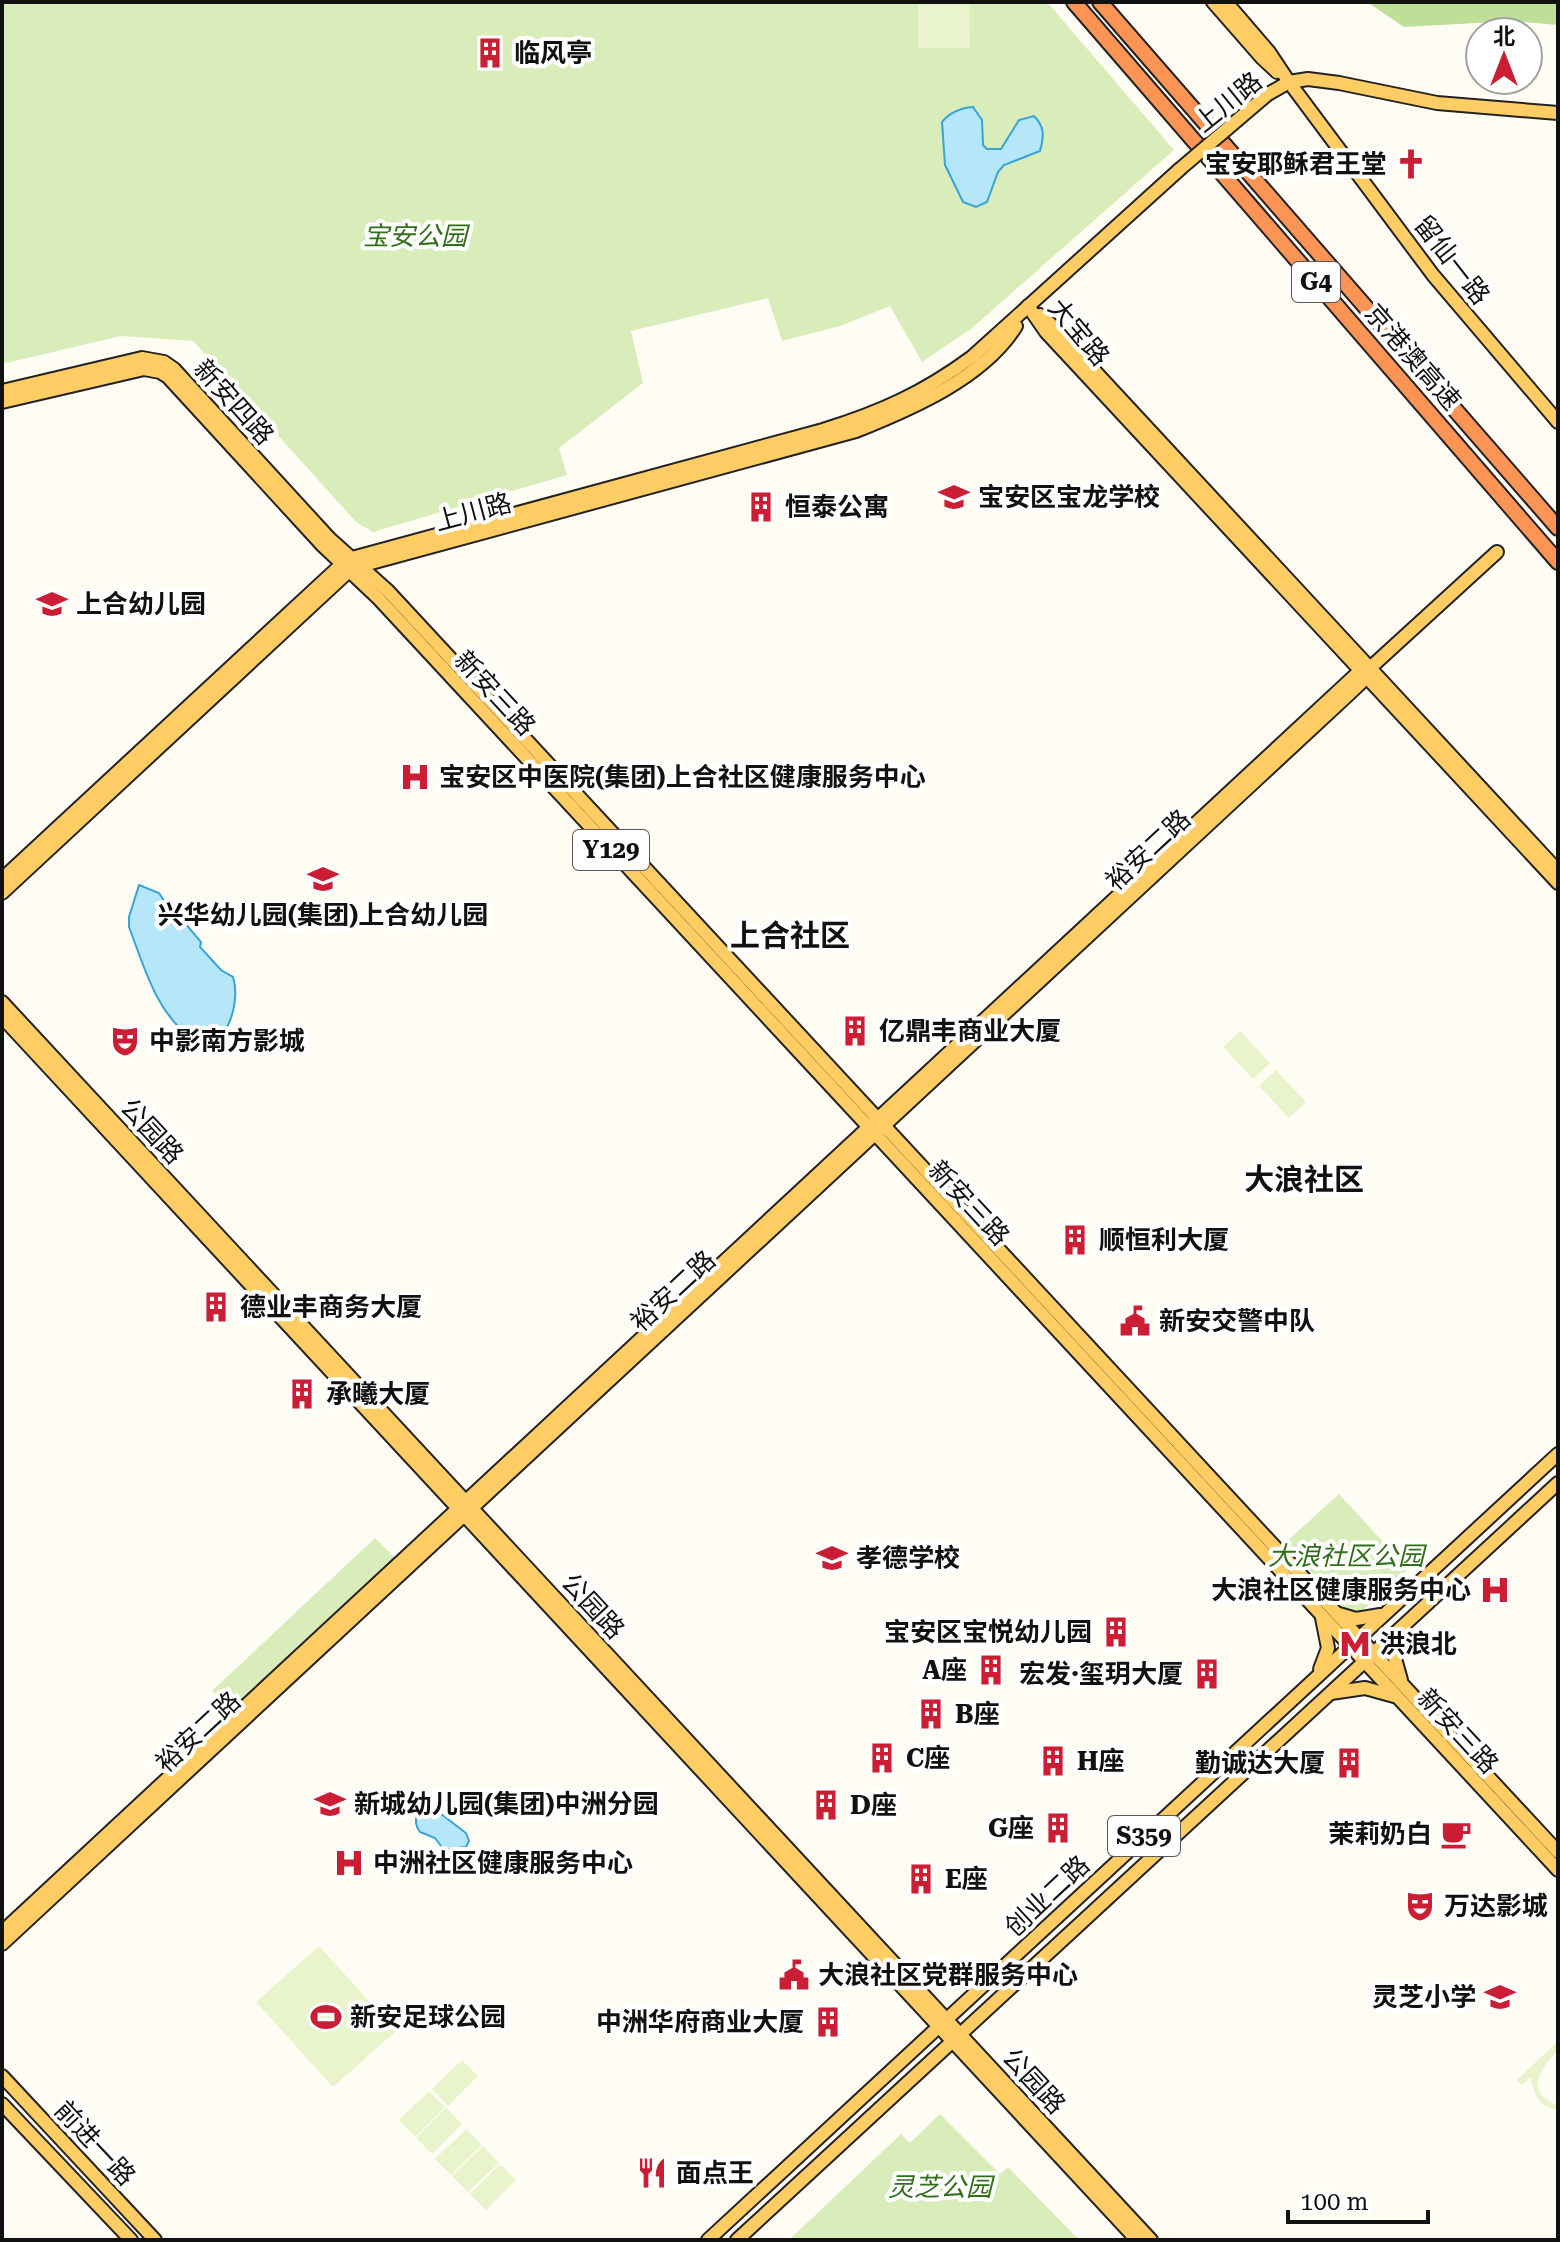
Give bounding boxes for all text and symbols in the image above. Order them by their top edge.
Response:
north arrow [1464,16,1544,96]
text: 北 [1493,24,1515,49]
building icon: 临风亭 [473,36,507,70]
place label: 临风亭 [514,38,592,68]
street label: 上川路 [1188,66,1268,138]
church icon: 宝安耶稣君王堂 [1394,147,1428,181]
place label: 宝安耶稣君王堂 [1205,149,1387,179]
street label: 留仙一路 [1408,210,1496,310]
park label: 宝安公园 [363,221,471,251]
road number: G4 [1292,262,1340,302]
street label: 大宝路 [1042,292,1116,372]
street label: 京港澳高速 [1359,298,1467,416]
street label: 新安四路 [188,353,280,451]
school or university icon: 宝安区宝龙学校 [937,480,971,514]
place label: 宝安区宝龙学校 [978,482,1160,512]
street label: 上川路 [431,487,515,537]
building icon: 恒泰公寓 [744,490,778,524]
place label: 恒泰公寓 [785,492,889,522]
school or university icon: 上合幼儿园 [35,587,69,621]
place label: 上合幼儿园 [76,589,206,619]
street label: 新安三路 [449,645,541,741]
hospital icon: 宝安区中医院(集团)上合社区健康服务中心 [398,760,432,794]
place label: 宝安区中医院(集团)上合社区健康服务中心 [439,762,926,792]
street label: 裕安二路 [1100,804,1196,896]
road number: Y129 [573,830,649,870]
school or university icon: 兴华幼儿园(集团)上合幼儿园 [306,862,340,896]
place label: 兴华幼儿园(集团)上合幼儿园 [158,900,488,930]
district label: 上合社区 [730,918,850,953]
building icon: 亿鼎丰商业大厦 [838,1014,872,1048]
place label: 亿鼎丰商业大厦 [879,1016,1061,1046]
theatre icon: 中影南方影城 [108,1024,142,1058]
place label: 中影南方影城 [149,1026,305,1056]
street label: 公园路 [114,1092,190,1170]
street label: 新安三路 [923,1155,1015,1251]
district label: 大浪社区 [1244,1162,1364,1197]
building icon: 顺恒利大厦 [1058,1223,1092,1257]
place label: 顺恒利大厦 [1099,1225,1229,1255]
street label: 裕安二路 [625,1245,721,1337]
building icon: 德业丰商务大厦 [199,1290,233,1324]
place label: 德业丰商务大厦 [240,1292,422,1322]
public building icon: 新安交警中队 [1118,1304,1152,1338]
place label: 新安交警中队 [1159,1306,1315,1336]
building icon: 承曦大厦 [285,1377,319,1411]
place label: 承曦大厦 [326,1379,430,1409]
school or university icon: 孝德学校 [815,1541,849,1575]
park label: 大浪社区公园 [1268,1541,1428,1571]
place label: 孝德学校 [856,1543,960,1573]
street label: 公园路 [555,1567,631,1645]
hospital icon: 大浪社区健康服务中心 [1478,1573,1512,1607]
place label: 大浪社区健康服务中心 [1211,1575,1471,1605]
building icon: 宝安区宝悦幼儿园 [1099,1615,1133,1649]
place label: 宝安区宝悦幼儿园 [884,1617,1092,1647]
metro station icon: 洪浪北 [1338,1627,1372,1661]
place label: 洪浪北 [1379,1629,1457,1659]
building icon: A座 [974,1653,1008,1687]
place label: A座 [922,1655,967,1685]
building icon: 宏发·玺玥大厦 [1190,1657,1224,1691]
place label: 宏发·玺玥大厦 [1019,1659,1183,1689]
street label: 新安三路 [1412,1683,1504,1779]
street label: 裕安二路 [150,1686,246,1778]
building icon: B座 [914,1697,948,1731]
place label: B座 [955,1699,1000,1729]
building icon: C座 [865,1741,899,1775]
place label: C座 [906,1743,950,1773]
building icon: H座 [1036,1744,1070,1778]
place label: H座 [1077,1746,1124,1776]
building icon: 勤诚达大厦 [1332,1746,1366,1780]
place label: 勤诚达大厦 [1195,1748,1325,1778]
school or university icon: 新城幼儿园(集团)中洲分园 [313,1787,347,1821]
building icon: D座 [809,1788,843,1822]
place label: 新城幼儿园(集团)中洲分园 [354,1789,659,1819]
place label: D座 [850,1790,897,1820]
building icon: G座 [1041,1811,1075,1845]
place label: G座 [988,1813,1034,1843]
road number: S359 [1108,1816,1180,1856]
cafe icon: 茉莉奶白 [1439,1817,1473,1851]
place label: 茉莉奶白 [1328,1819,1432,1849]
hospital icon: 中洲社区健康服务中心 [332,1846,366,1880]
place label: 中洲社区健康服务中心 [373,1848,633,1878]
street label: 创业二路 [999,1850,1095,1942]
building icon: E座 [904,1862,938,1896]
place label: E座 [945,1864,988,1894]
theatre icon: 万达影城 [1403,1889,1437,1923]
place label: 万达影城 [1444,1891,1548,1921]
public building icon: 大浪社区党群服务中心 [777,1958,811,1992]
place label: 大浪社区党群服务中心 [818,1960,1078,1990]
school or university icon: 灵芝小学 [1483,1980,1517,2014]
place label: 灵芝小学 [1372,1982,1476,2012]
sports icon: 新安足球公园 [309,2000,343,2034]
place label: 新安足球公园 [350,2002,506,2032]
building icon: 中洲华府商业大厦 [811,2005,845,2039]
place label: 中洲华府商业大厦 [596,2007,804,2037]
street label: 公园路 [996,2042,1072,2120]
street label: 前进一路 [49,2095,141,2191]
restaurant icon: 面点王 [635,2156,669,2190]
place label: 面点王 [676,2158,754,2188]
park label: 灵芝公园 [888,2172,996,2202]
scale bar [1288,2174,1428,2224]
text: 100 m [1300,2188,1368,2216]

